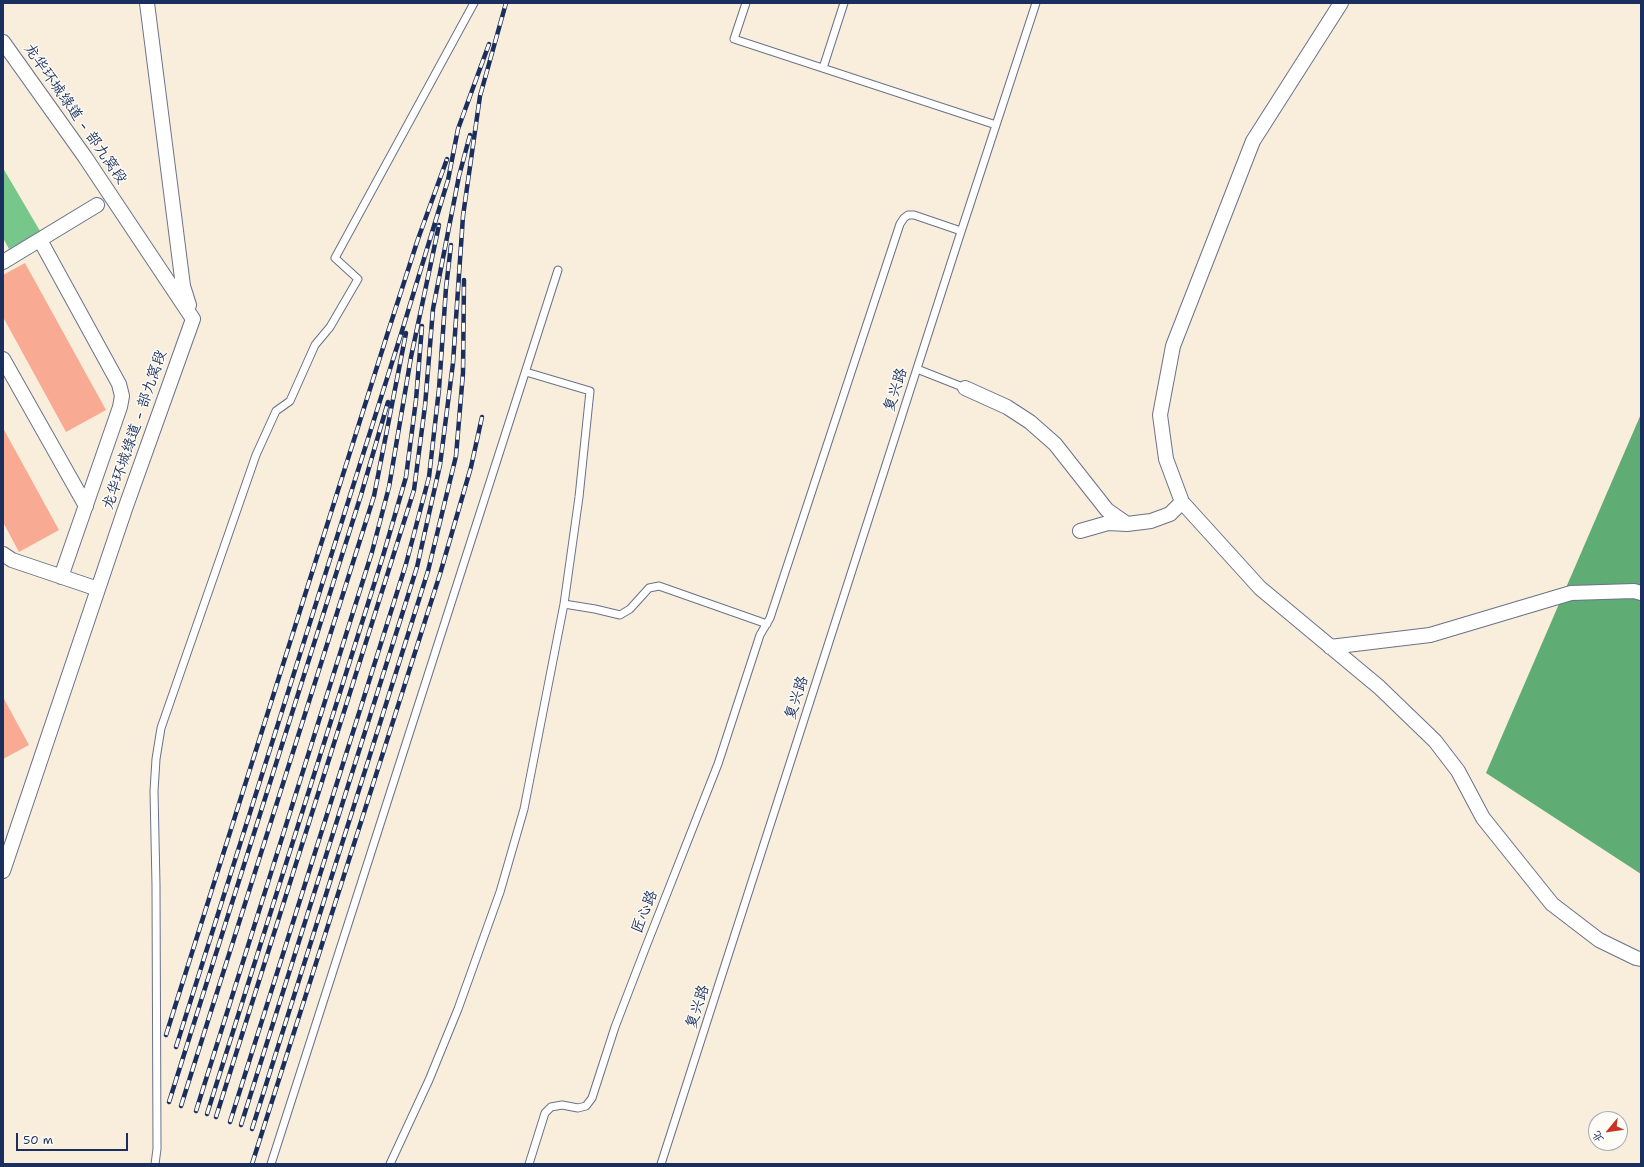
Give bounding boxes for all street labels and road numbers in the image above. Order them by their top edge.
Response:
street label: 龙华环城绿道 - 部九窝段 [20,40,130,188]
street label: 龙华环城绿道 - 部九窝段 [99,348,171,512]
street label: 复兴路 [880,366,912,414]
street label: 复兴路 [781,674,813,722]
street label: 匠心路 [628,888,662,936]
street label: 复兴路 [682,983,714,1031]

